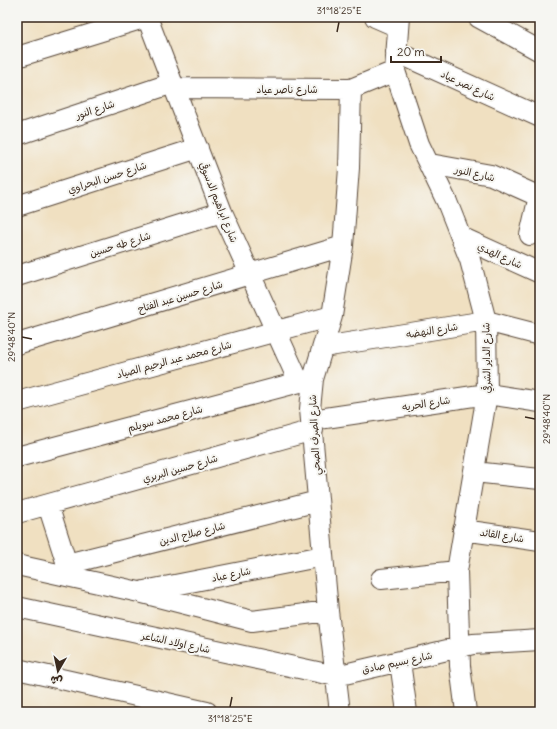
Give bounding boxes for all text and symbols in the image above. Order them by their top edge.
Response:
text: 31°18'25"E [316,4,362,17]
scale bar [391,38,441,64]
text: 20 m [397,44,425,59]
street label: شارع نصر عياد [438,67,497,105]
street label: شارع ناصر عياد [256,83,318,97]
street label: شارع النور [73,97,117,123]
street label: شارع حسن البحراوي [66,159,149,198]
street label: شارع ابراهيم الدسوقي [195,160,241,245]
street label: شارع النور [452,162,496,185]
street label: شارع طه حسين [88,229,153,261]
street label: شارع الهدي [475,239,524,273]
street label: شارع حسين عبد الفتاح [136,277,225,317]
text: 29°48'40"N [5,312,18,362]
street label: شارع النهضه [405,320,459,342]
street label: شارع الداير الشرقي [479,322,495,393]
street label: شارع محمد عبد الرحيم الصياد [115,338,234,382]
street label: شارع الحريه [401,393,451,415]
street label: شارع الصرف الصحي [306,394,326,476]
text: 29°48'40"N [540,394,553,444]
street label: شارع محمد سويلم [126,402,205,436]
street label: شارع حسين البربري [141,451,220,487]
street label: شارع صلاح الدين [158,519,227,549]
street label: شارع القائد [479,526,525,546]
street label: شارع عباد [210,564,252,586]
street label: شارع اولاد الشاعر [139,629,212,657]
street label: شارع بسيم صادق [361,649,434,677]
north arrow [38,651,78,691]
text: ش [49,673,64,689]
text: 31°18'25"E [207,712,253,725]

